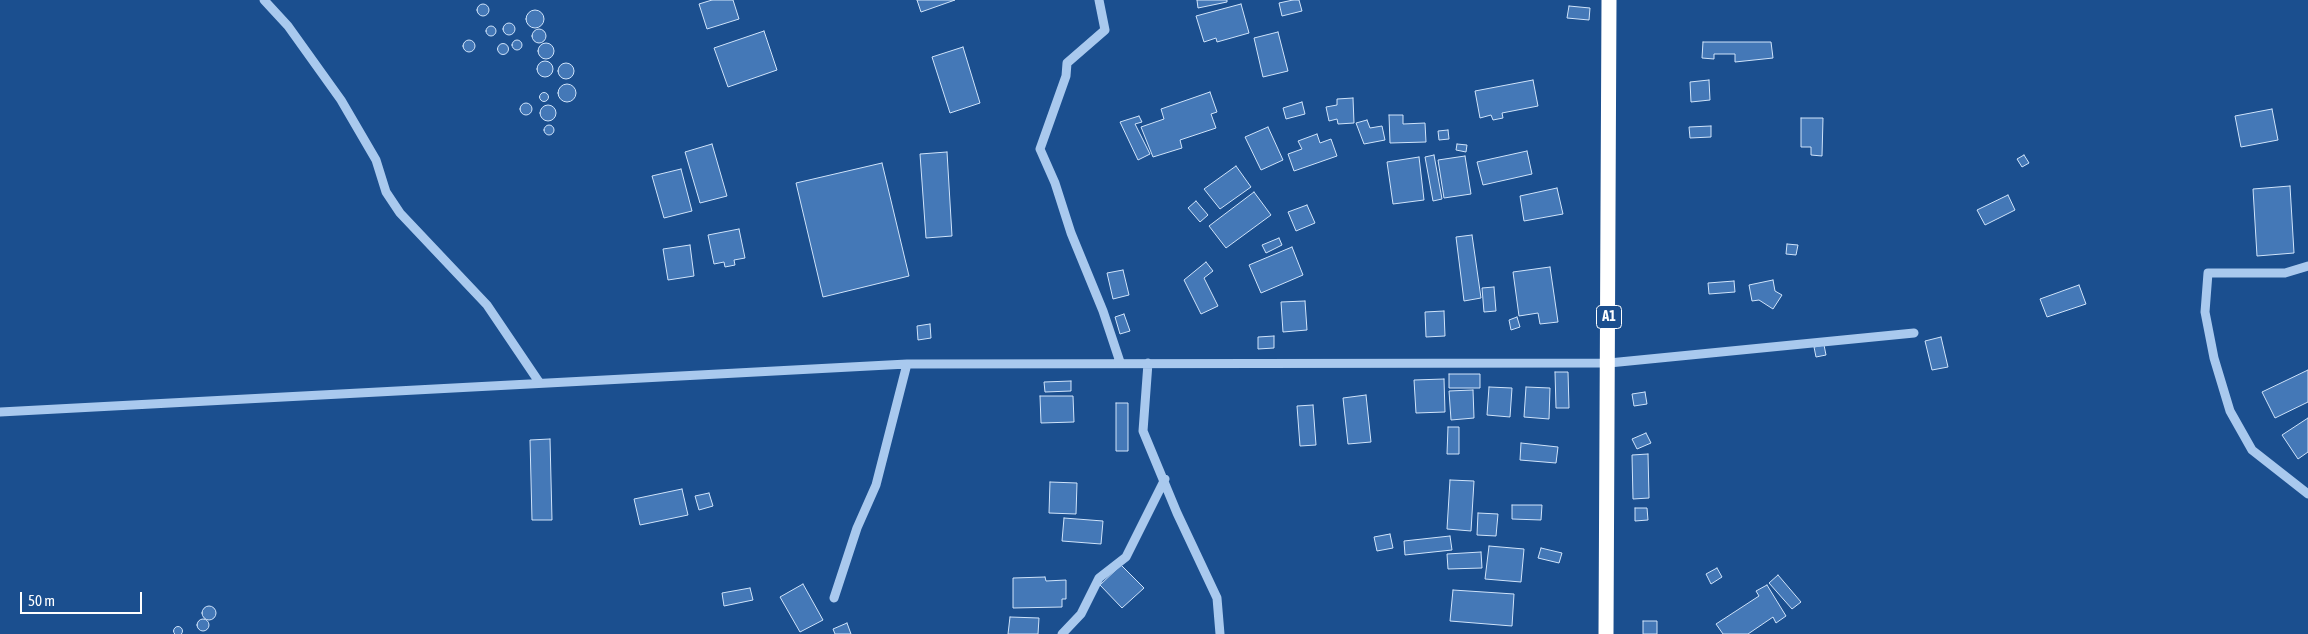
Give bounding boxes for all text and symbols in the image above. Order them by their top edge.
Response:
road number: A1 [1596,306,1622,328]
scale bar [22,582,145,614]
text: 50 m [28,592,55,609]

